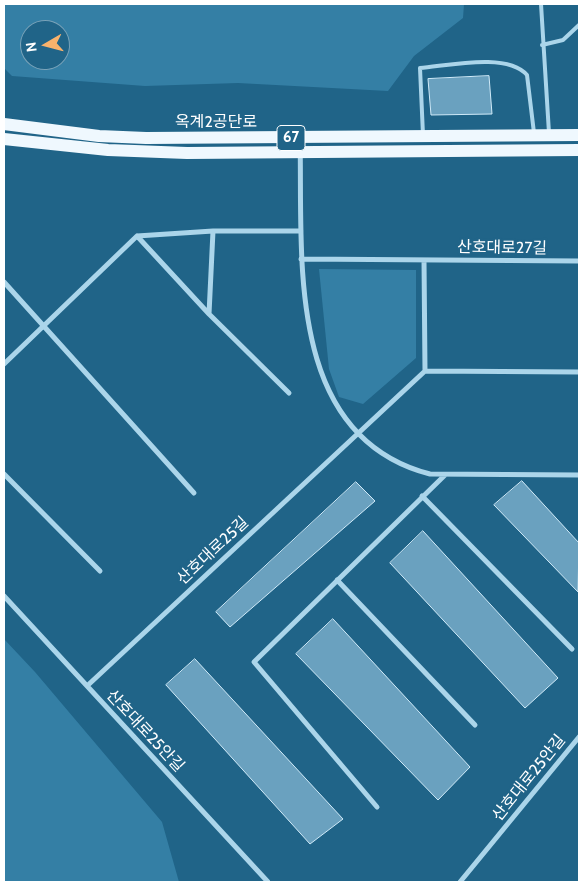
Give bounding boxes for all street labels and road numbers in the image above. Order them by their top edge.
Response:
street label: 옥계2공단로 [175,112,257,132]
road number: 67 [277,126,305,150]
street label: 산호대로27길 [457,238,547,258]
street label: 산호대로25길 [173,513,253,589]
street label: 산호대로25안길 [102,686,188,776]
street label: 산호대로25안길 [488,731,570,825]

